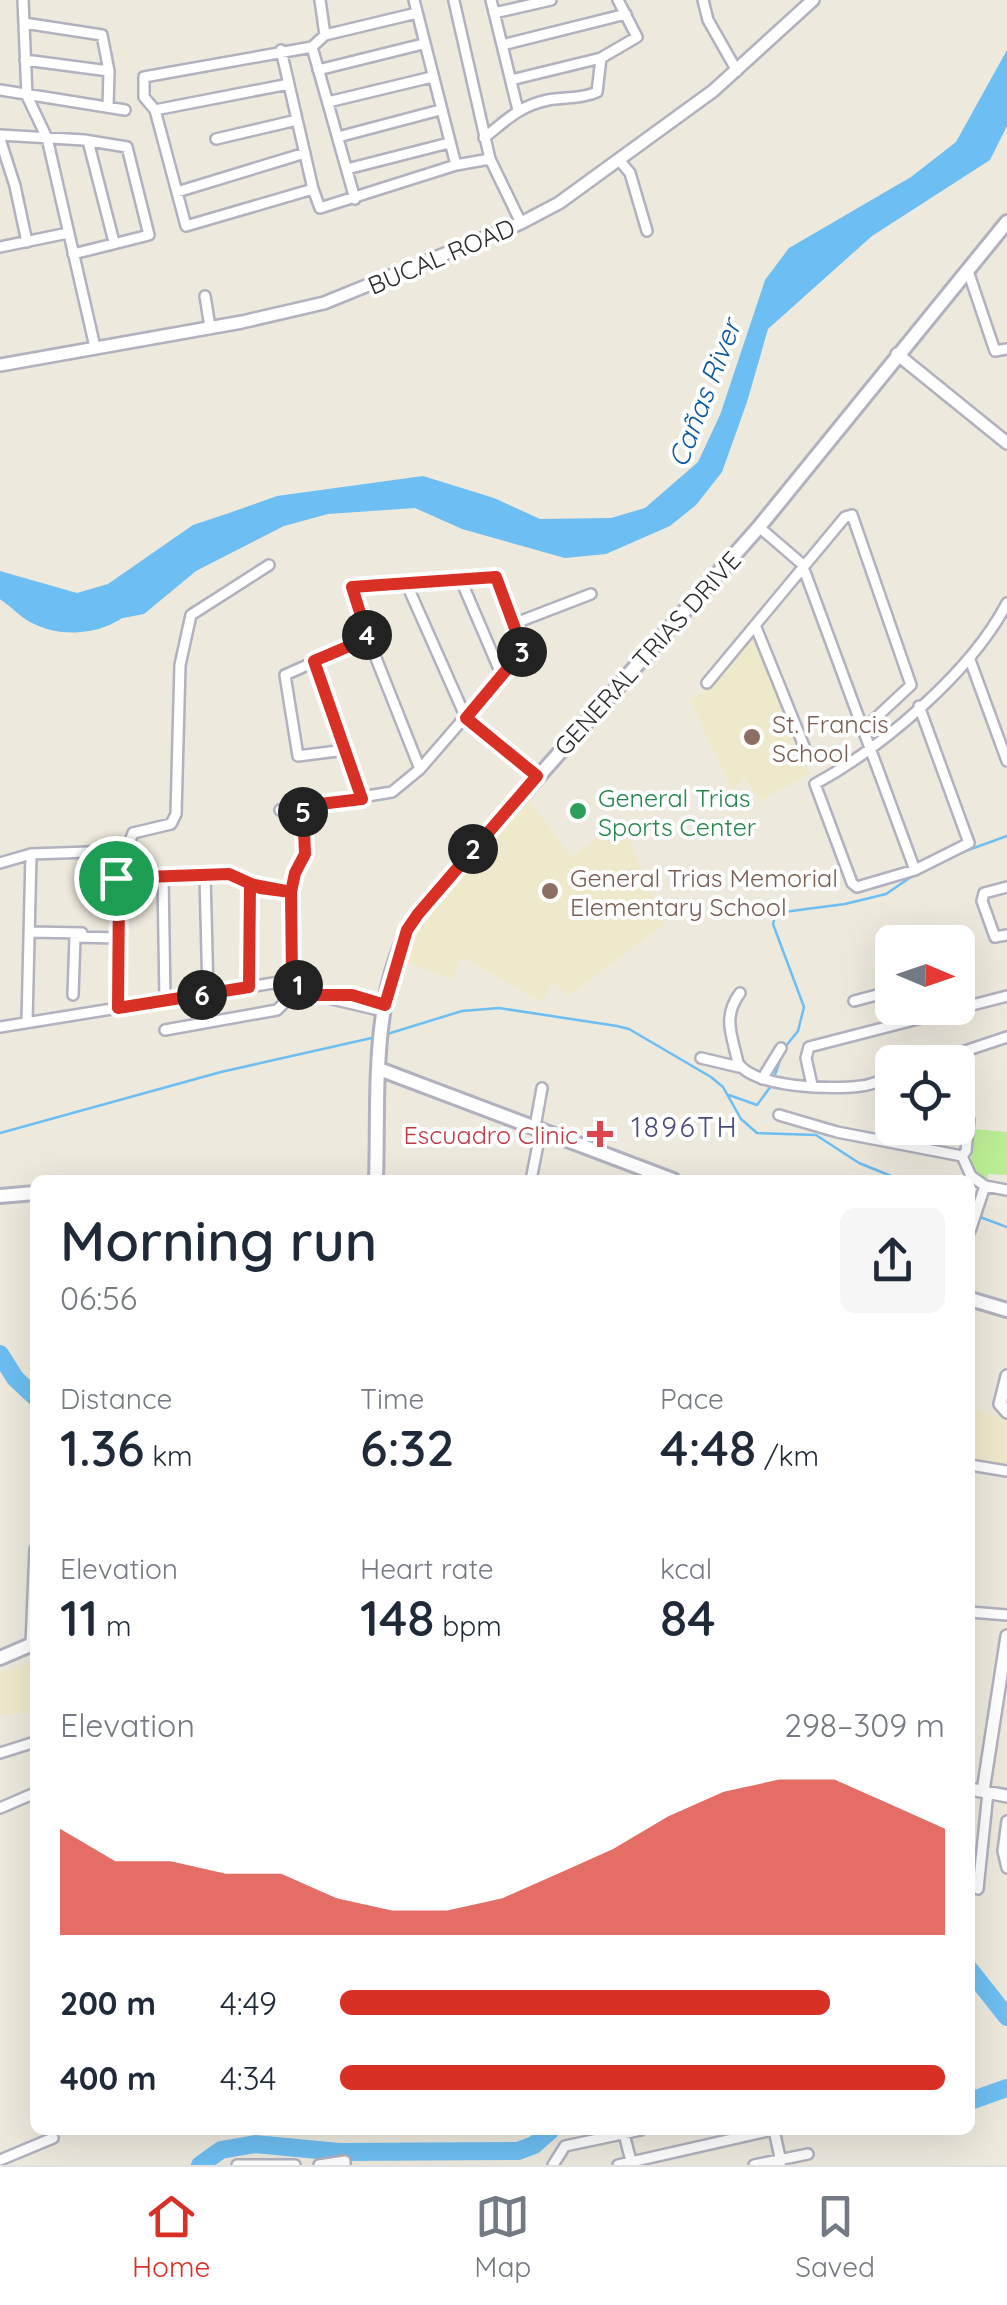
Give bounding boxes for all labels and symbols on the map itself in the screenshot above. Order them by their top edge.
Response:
street label: BUCAL ROAD [363,211,519,301]
water label: Cañas River [660,311,749,472]
street label: GENERAL TRIAS DRIVE [547,545,747,761]
pin: 4 [342,610,392,660]
pin: 3 [497,627,547,677]
place label: St. Francis School [772,708,889,768]
marker: St. Francis School [741,726,763,748]
place label: General Trias Sports Center [598,782,757,842]
pin: 5 [278,787,328,837]
marker: General Trias Sports Center [567,800,589,822]
pin: 2 [448,824,498,874]
pin [74,836,159,921]
place label: General Trias Memorial Elementary School [570,862,838,922]
marker: General Trias Memorial Elementary School [539,880,561,902]
north arrow [875,925,975,1025]
pin: 1 [273,960,323,1010]
pin: 6 [177,970,227,1020]
district label: 1896TH [631,1109,739,1144]
place label: Escuadro Clinic [403,1119,578,1150]
marker: Escuadro Clinic [587,1121,613,1147]

